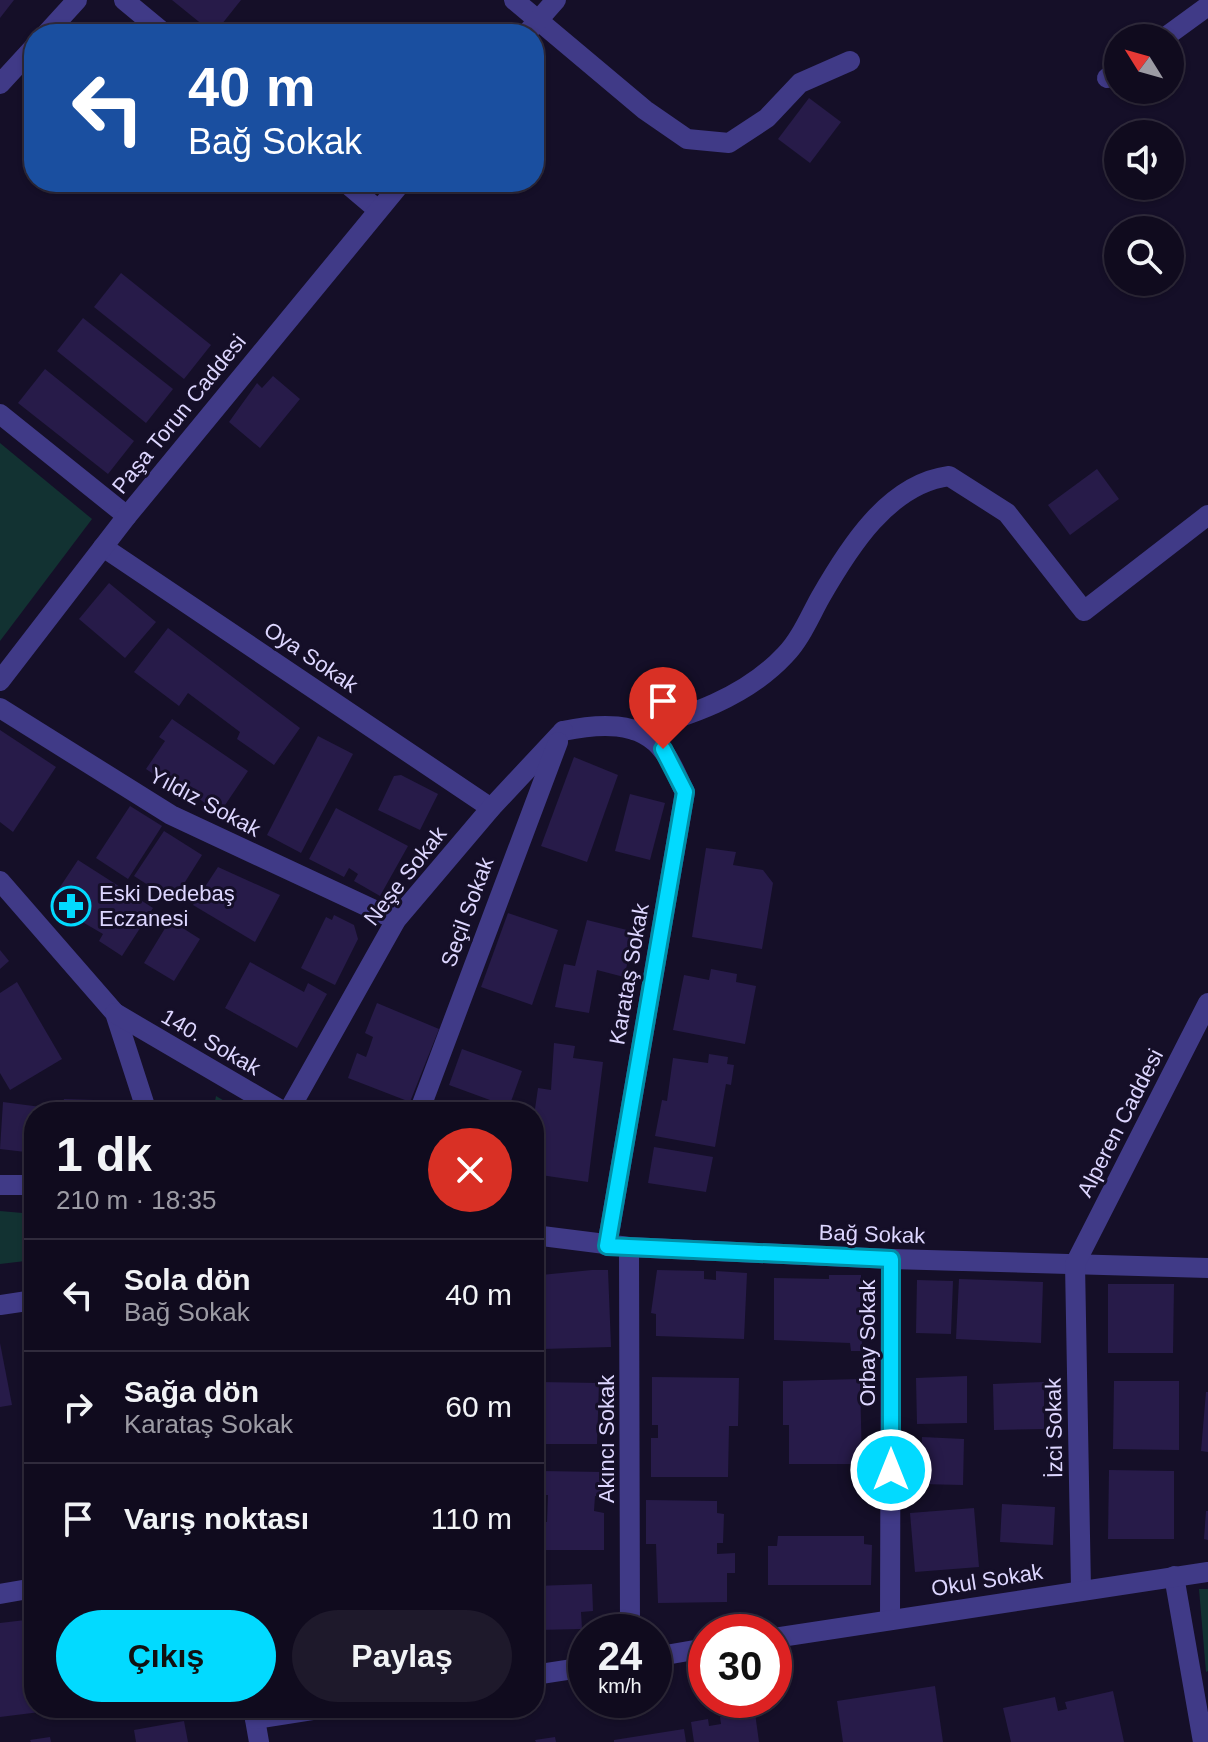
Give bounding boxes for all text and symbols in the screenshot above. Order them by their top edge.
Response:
north arrow [1104,24,1184,104]
map controls [1104,24,1184,296]
text: 40 m [188,55,316,118]
icon: left [56,56,160,160]
button: sound [1104,120,1184,200]
text: Bağ Sokak [188,121,362,162]
button: search [1104,216,1184,296]
street label: Paşa Torun Caddesi [107,329,251,499]
street label: Oya Sokak [259,617,363,698]
pin [629,667,697,749]
icon: arrive [641,679,685,723]
street label: Yıldız Sokak [145,762,266,842]
street label: Neşe Sokak [359,821,452,930]
street label: Seçil Sokak [436,853,499,970]
place label: Eski Dedebaş Eczanesi [99,881,235,931]
pharmacy icon: Eski Dedebaş Eczanesi [50,885,92,927]
street label: Karataş Sokak [604,900,654,1047]
street label: 140. Sokak [157,1004,266,1081]
street label: Alperen Caddesi [1072,1045,1168,1201]
text: 1 dk [56,1128,152,1181]
button: close [428,1128,512,1212]
text: 210 m · 18:35 [56,1185,216,1215]
street label: Bağ Sokak [818,1220,927,1248]
text: Sola dön [124,1263,251,1296]
icon: left [56,1273,100,1317]
text: 40 m [445,1278,512,1311]
street label: Orbay Sokak [855,1278,880,1407]
text: Bağ Sokak [124,1297,250,1327]
street label: Akıncı Sokak [594,1374,619,1503]
text: Sağa dön [124,1375,259,1408]
street label: İzci Sokak [1041,1377,1067,1478]
icon: right [56,1385,100,1429]
text: 60 m [445,1390,512,1423]
text: Karataş Sokak [124,1409,293,1439]
position arrow [849,1428,933,1512]
icon: arrive [56,1497,100,1541]
text: Varış noktası [124,1502,309,1535]
text: 110 m [431,1502,512,1535]
street label: Okul Sokak [929,1559,1045,1601]
button: Çıkış [56,1610,276,1702]
button: Paylaş [292,1610,512,1702]
speed limit sign: 30 [688,1614,792,1718]
text: 24 [598,1634,642,1678]
text: km/h [598,1675,642,1697]

